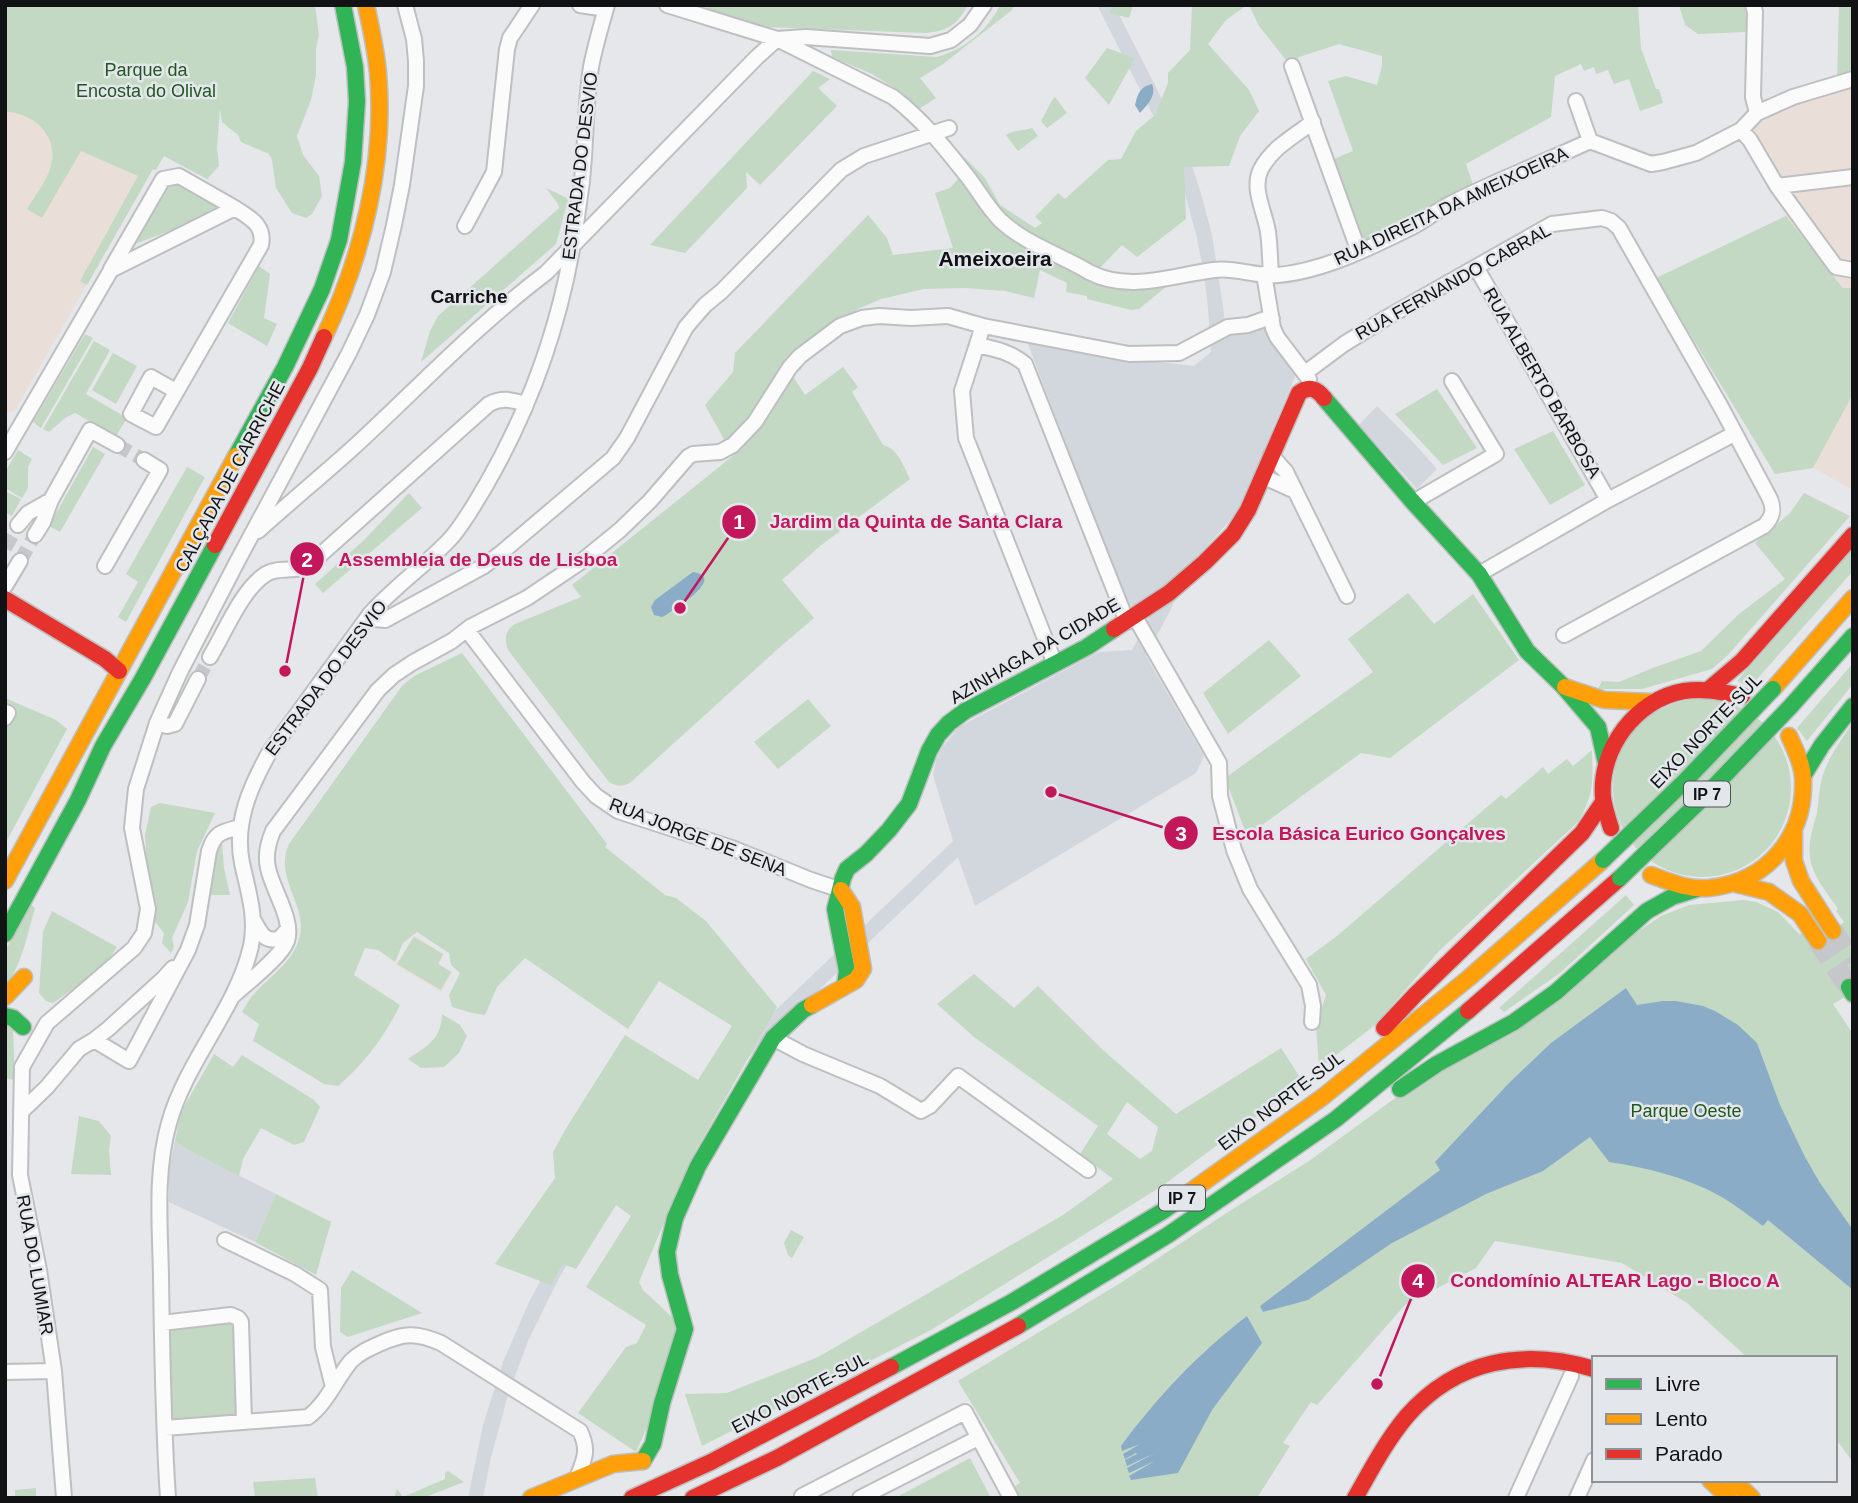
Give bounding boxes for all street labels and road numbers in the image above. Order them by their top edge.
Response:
street label: ESTRADA DO DESVIO [559,71,601,261]
street label: RUA DIREITA DA AMEIXOEIRA [1331,143,1571,269]
street label: RUA FERNANDO CABRAL [1352,220,1554,344]
street label: RUA ALBERTO BARBOSA [1479,284,1605,482]
street label: CALÇADA DE CARRICHE [171,378,289,576]
street label: AZINHAGA DA CIDADE [946,594,1124,708]
street label: ESTRADA DO DESVIO [261,596,391,760]
street label: EIXO NORTE-SUL [1646,669,1766,793]
road number: IP 7 [1684,782,1730,806]
street label: RUA JORGE DE SENA [607,794,789,880]
street label: EIXO NORTE-SUL [1214,1047,1348,1155]
road number: IP 7 [1159,1186,1205,1210]
street label: RUA DO LUMIAR [13,1193,57,1337]
street label: EIXO NORTE-SUL [728,1349,872,1437]

